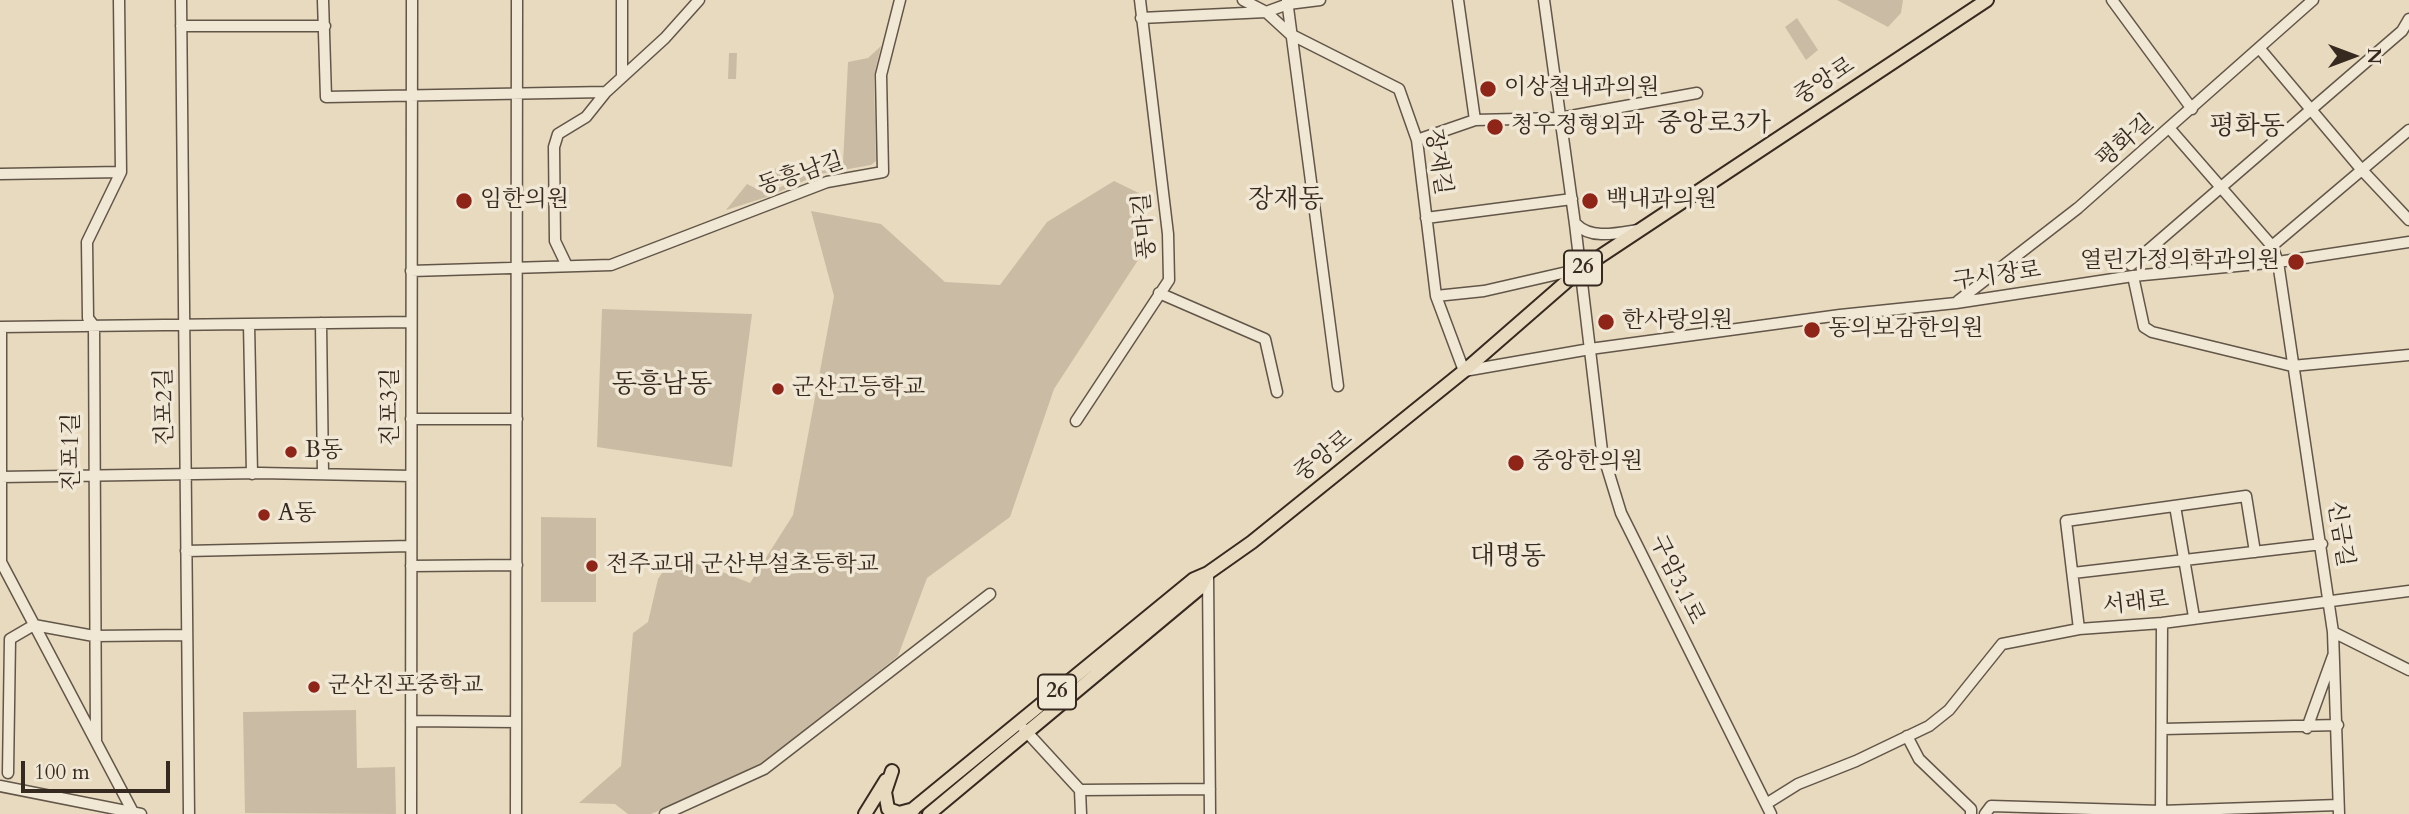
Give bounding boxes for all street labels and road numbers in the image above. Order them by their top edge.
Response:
street label: 중앙로 [1790,52,1860,112]
street label: 평화길 [2092,110,2160,174]
street label: 장재길 [1418,127,1456,197]
street label: 동흥남길 [754,148,848,202]
street label: 풍마길 [1129,192,1163,260]
road number: 26 [1564,250,1602,286]
street label: 구시장로 [1951,257,2043,297]
street label: 진포2길 [152,368,180,446]
street label: 진포3길 [378,368,406,446]
street label: 진포1길 [59,413,87,491]
street label: 중앙로 [1289,425,1359,489]
street label: 신금길 [2320,499,2358,569]
street label: 구암3.1로 [1643,531,1709,629]
street label: 서래로 [2101,587,2171,621]
road number: 26 [1038,674,1076,710]

